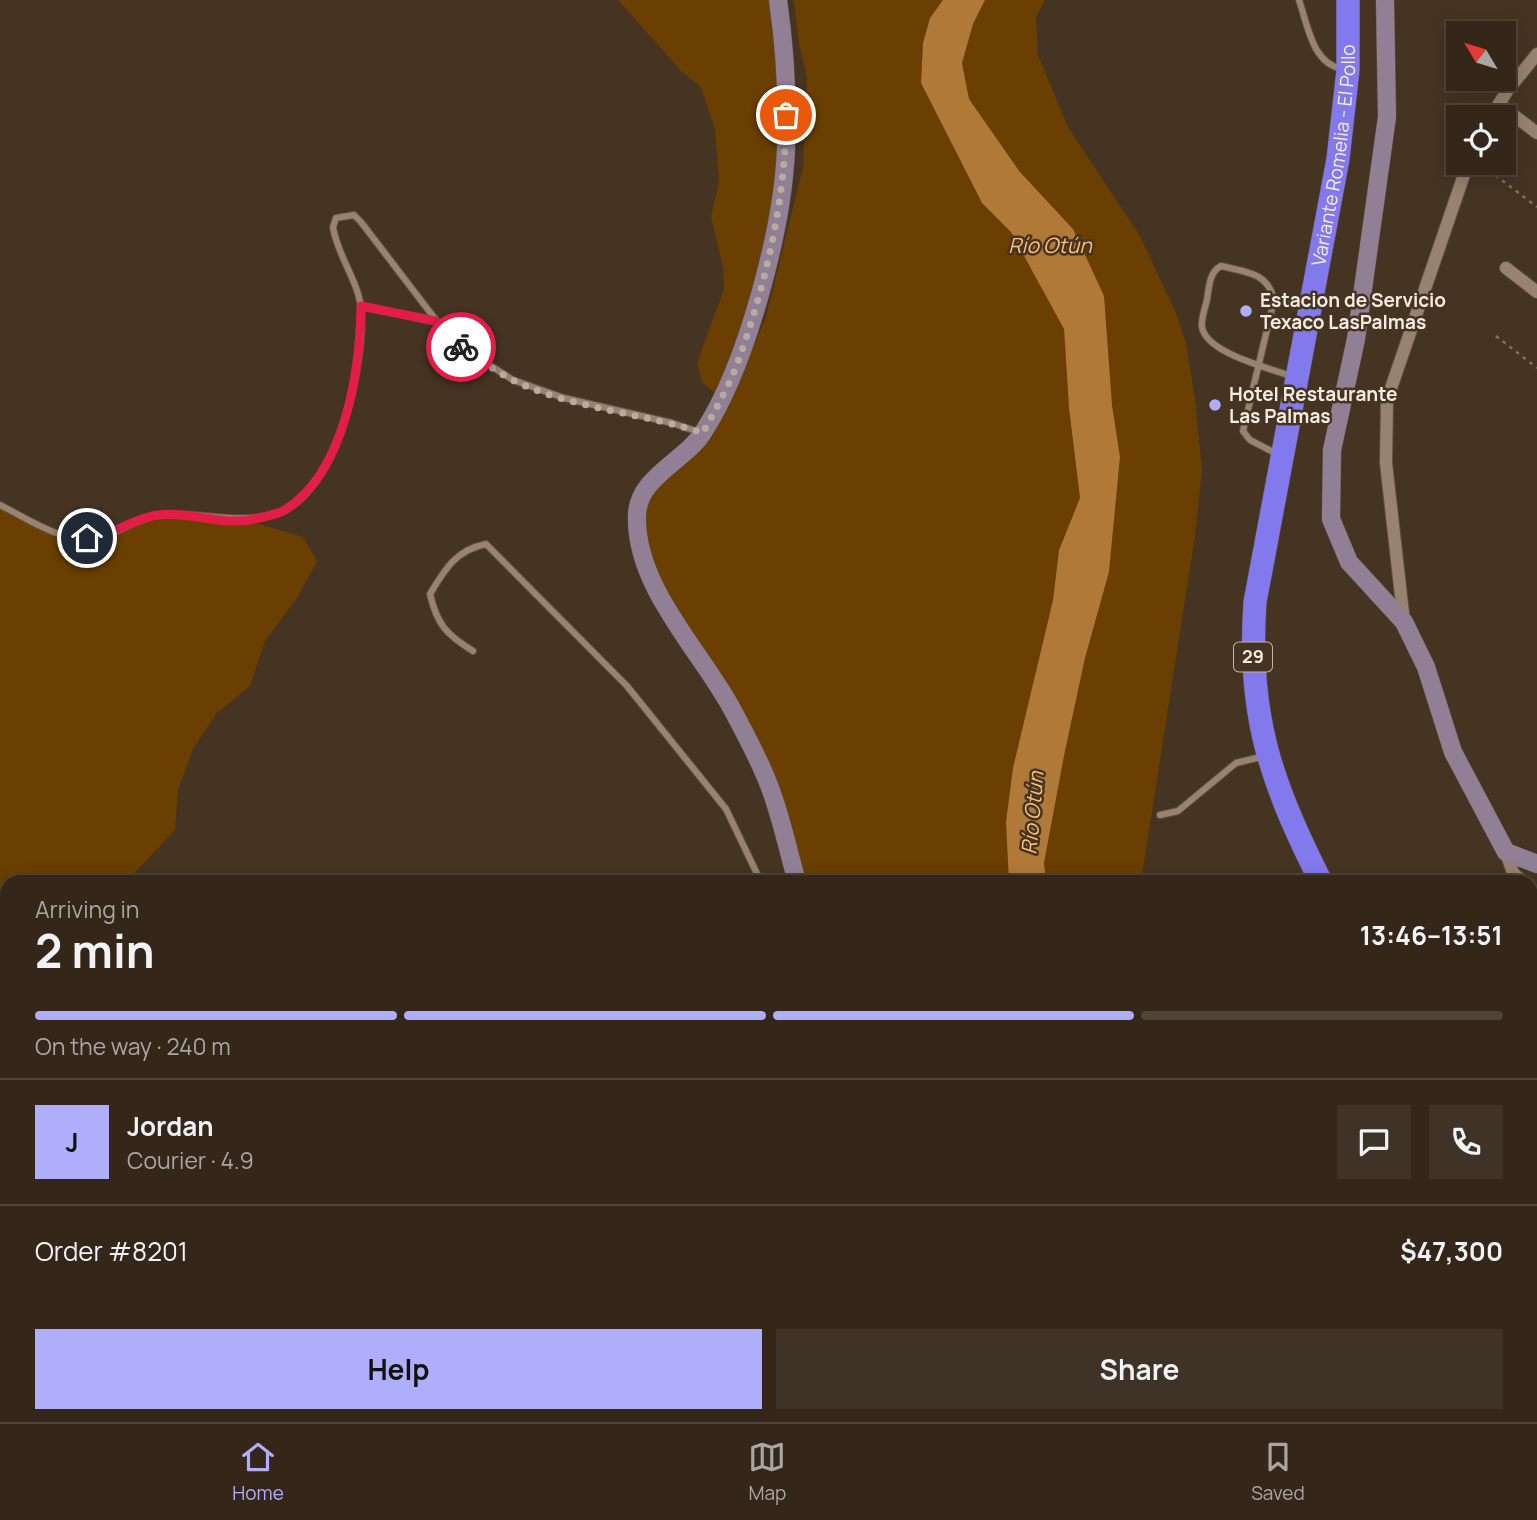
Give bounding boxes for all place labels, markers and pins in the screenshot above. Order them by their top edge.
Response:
pin [756,85,816,145]
place label: Estacion de Servicio Texaco LasPalmas [1260,287,1446,335]
marker: Estacion de Servicio Texaco LasPalmas [1238,303,1254,319]
place label: Hotel Restaurante Las Palmas [1229,381,1397,429]
marker: Hotel Restaurante Las Palmas [1207,397,1223,413]
pin [57,508,117,568]

